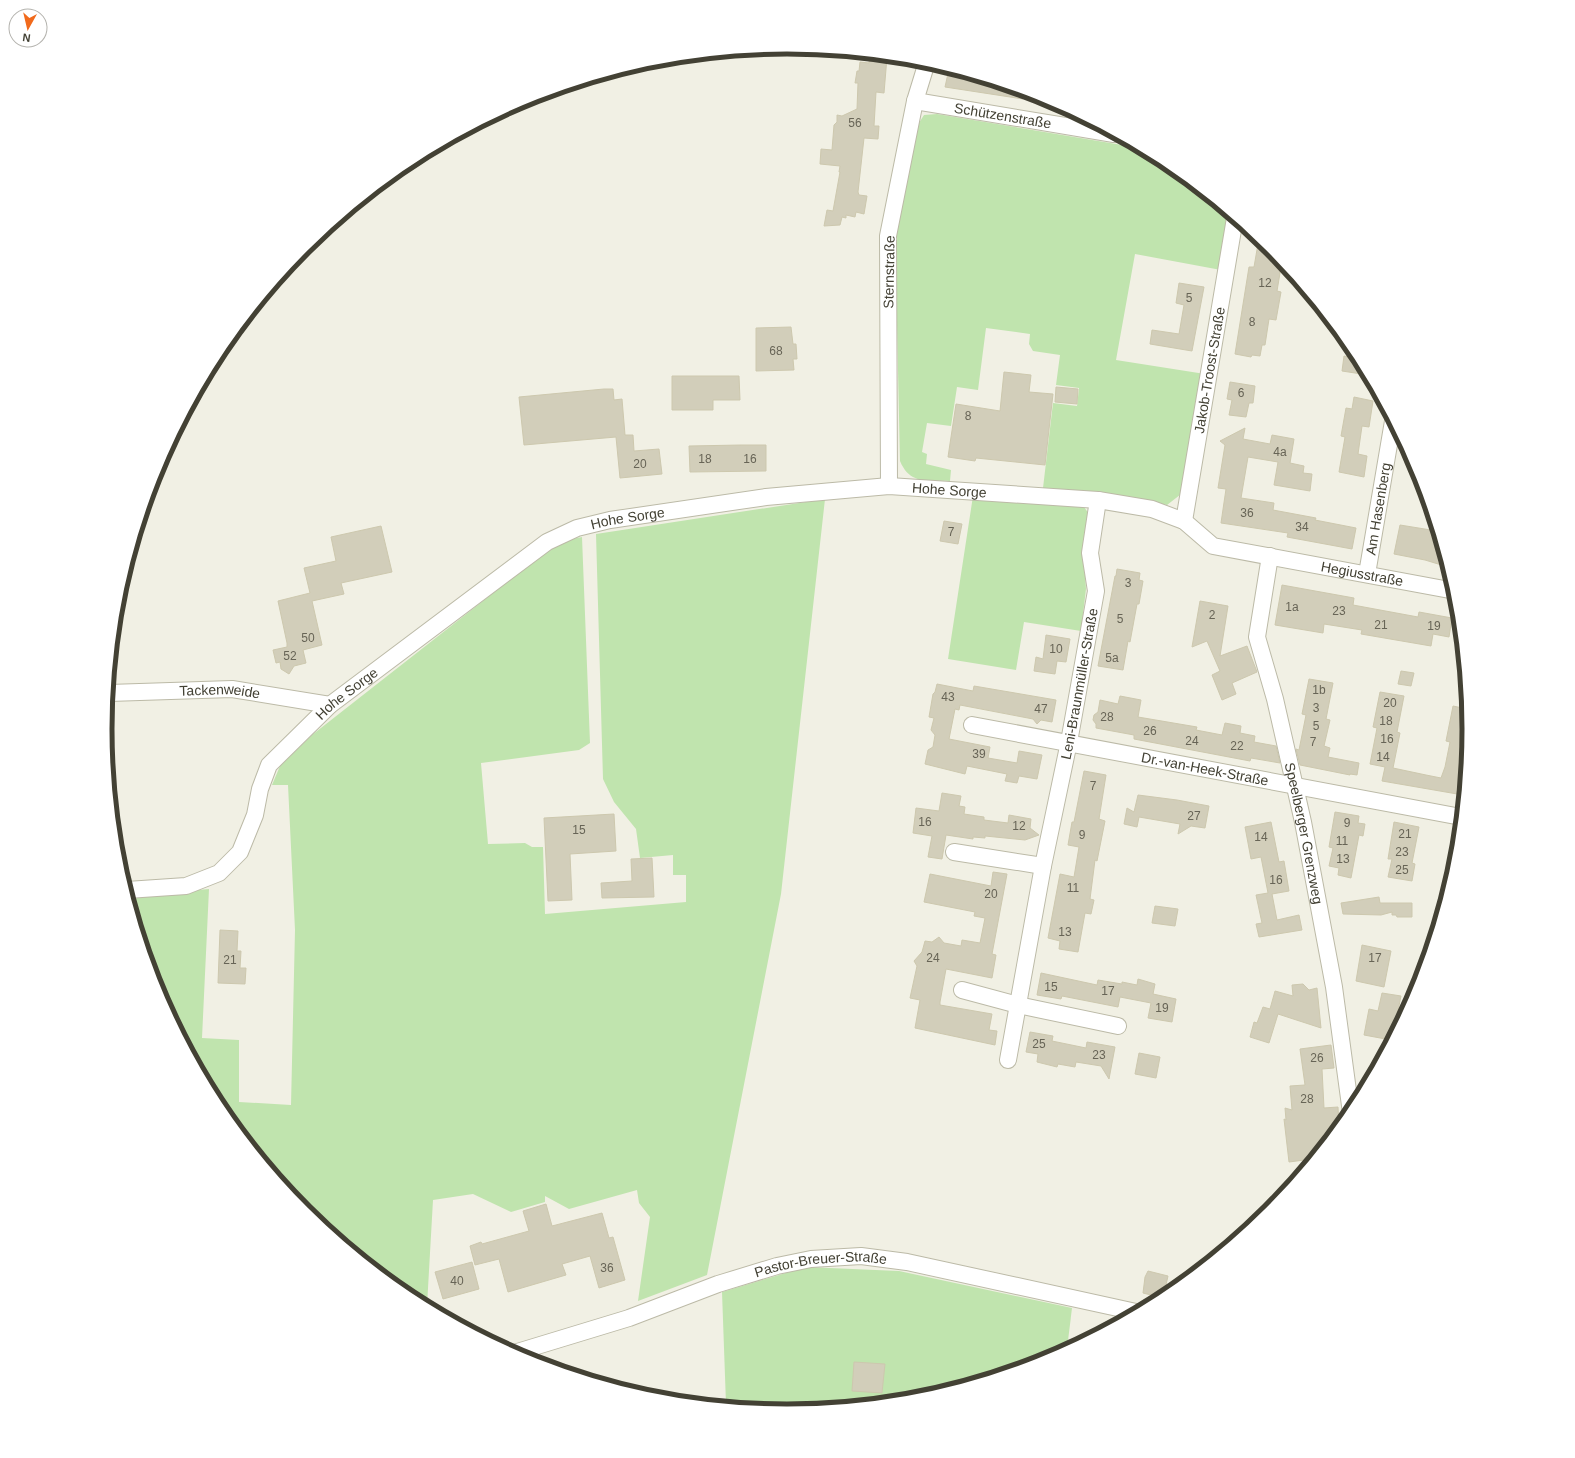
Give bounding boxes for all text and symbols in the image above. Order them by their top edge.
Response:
north arrow [8,8,48,48]
text: N [22,31,31,44]
street label: Schützenstraße [953,100,1053,132]
house number: 56 [848,116,862,130]
street label: Sternstraße [880,235,898,309]
house number: 12 [1258,276,1272,290]
house number: 5 [1186,291,1193,305]
street label: Jakob-Troost-Straße [1191,305,1228,435]
house number: 8 [1249,315,1256,329]
house number: 68 [769,344,783,358]
house number: 6 [1238,386,1245,400]
house number: 8 [965,409,972,423]
house number: 4a [1273,445,1287,459]
house number: 18 [698,452,712,466]
house number: 16 [743,452,757,466]
house number: 20 [633,457,647,471]
street label: Am Hasenberg [1362,462,1394,556]
street label: Hohe Sorge [911,480,987,501]
street label: Hohe Sorge [589,504,666,532]
house number: 36 [1240,506,1254,520]
house number: 34 [1295,520,1309,534]
house number: 7 [948,525,955,539]
street label: Hegiusstraße [1320,558,1405,589]
house number: 3 [1125,576,1132,590]
house number: 1a [1285,600,1299,614]
house number: 23 [1332,604,1346,618]
street label: Leni-Braunmüller-Straße [1058,607,1101,761]
house number: 2 [1209,608,1216,622]
house number: 5 [1117,612,1124,626]
house number: 21 [1374,618,1388,632]
house number: 19 [1427,619,1441,633]
house number: 50 [301,631,315,645]
house number: 10 [1049,642,1063,656]
house number: 52 [283,649,297,663]
house number: 5a [1105,651,1119,665]
street label: Hohe Sorge [312,664,381,723]
street label: Tackenweide [179,681,262,702]
house number: 1b [1312,683,1326,697]
house number: 43 [941,690,955,704]
house number: 20 [1383,696,1397,710]
house number: 3 [1313,701,1320,715]
house number: 47 [1034,702,1048,716]
house number: 28 [1100,710,1114,724]
house number: 18 [1379,714,1393,728]
house number: 5 [1313,719,1320,733]
house number: 26 [1143,724,1157,738]
house number: 16 [1380,732,1394,746]
house number: 24 [1185,734,1199,748]
house number: 7 [1310,735,1317,749]
house number: 22 [1230,739,1244,753]
house number: 39 [972,747,986,761]
street label: Dr.-van-Heek-Straße [1140,749,1270,789]
house number: 14 [1376,750,1390,764]
street label: Speelberger Grenzweg [1282,761,1326,905]
house number: 7 [1090,779,1097,793]
house number: 27 [1187,809,1201,823]
house number: 16 [918,815,932,829]
house number: 9 [1344,816,1351,830]
house number: 12 [1012,819,1026,833]
house number: 15 [572,823,586,837]
house number: 21 [1398,827,1412,841]
house number: 9 [1079,828,1086,842]
house number: 14 [1254,830,1268,844]
house number: 11 [1336,834,1349,848]
house number: 23 [1395,845,1409,859]
house number: 13 [1336,852,1350,866]
house number: 25 [1395,863,1409,877]
house number: 16 [1269,873,1283,887]
house number: 11 [1067,881,1080,895]
house number: 20 [984,887,998,901]
house number: 13 [1058,925,1072,939]
house number: 24 [926,951,940,965]
house number: 17 [1368,951,1382,965]
house number: 21 [223,953,237,967]
house number: 15 [1044,980,1058,994]
house number: 17 [1101,984,1115,998]
house number: 19 [1155,1001,1169,1015]
house number: 25 [1032,1037,1046,1051]
house number: 23 [1092,1048,1106,1062]
house number: 26 [1310,1051,1324,1065]
house number: 28 [1300,1092,1314,1106]
street label: Pastor-Breuer-Straße [753,1248,888,1280]
house number: 36 [600,1261,614,1275]
house number: 40 [450,1274,464,1288]

